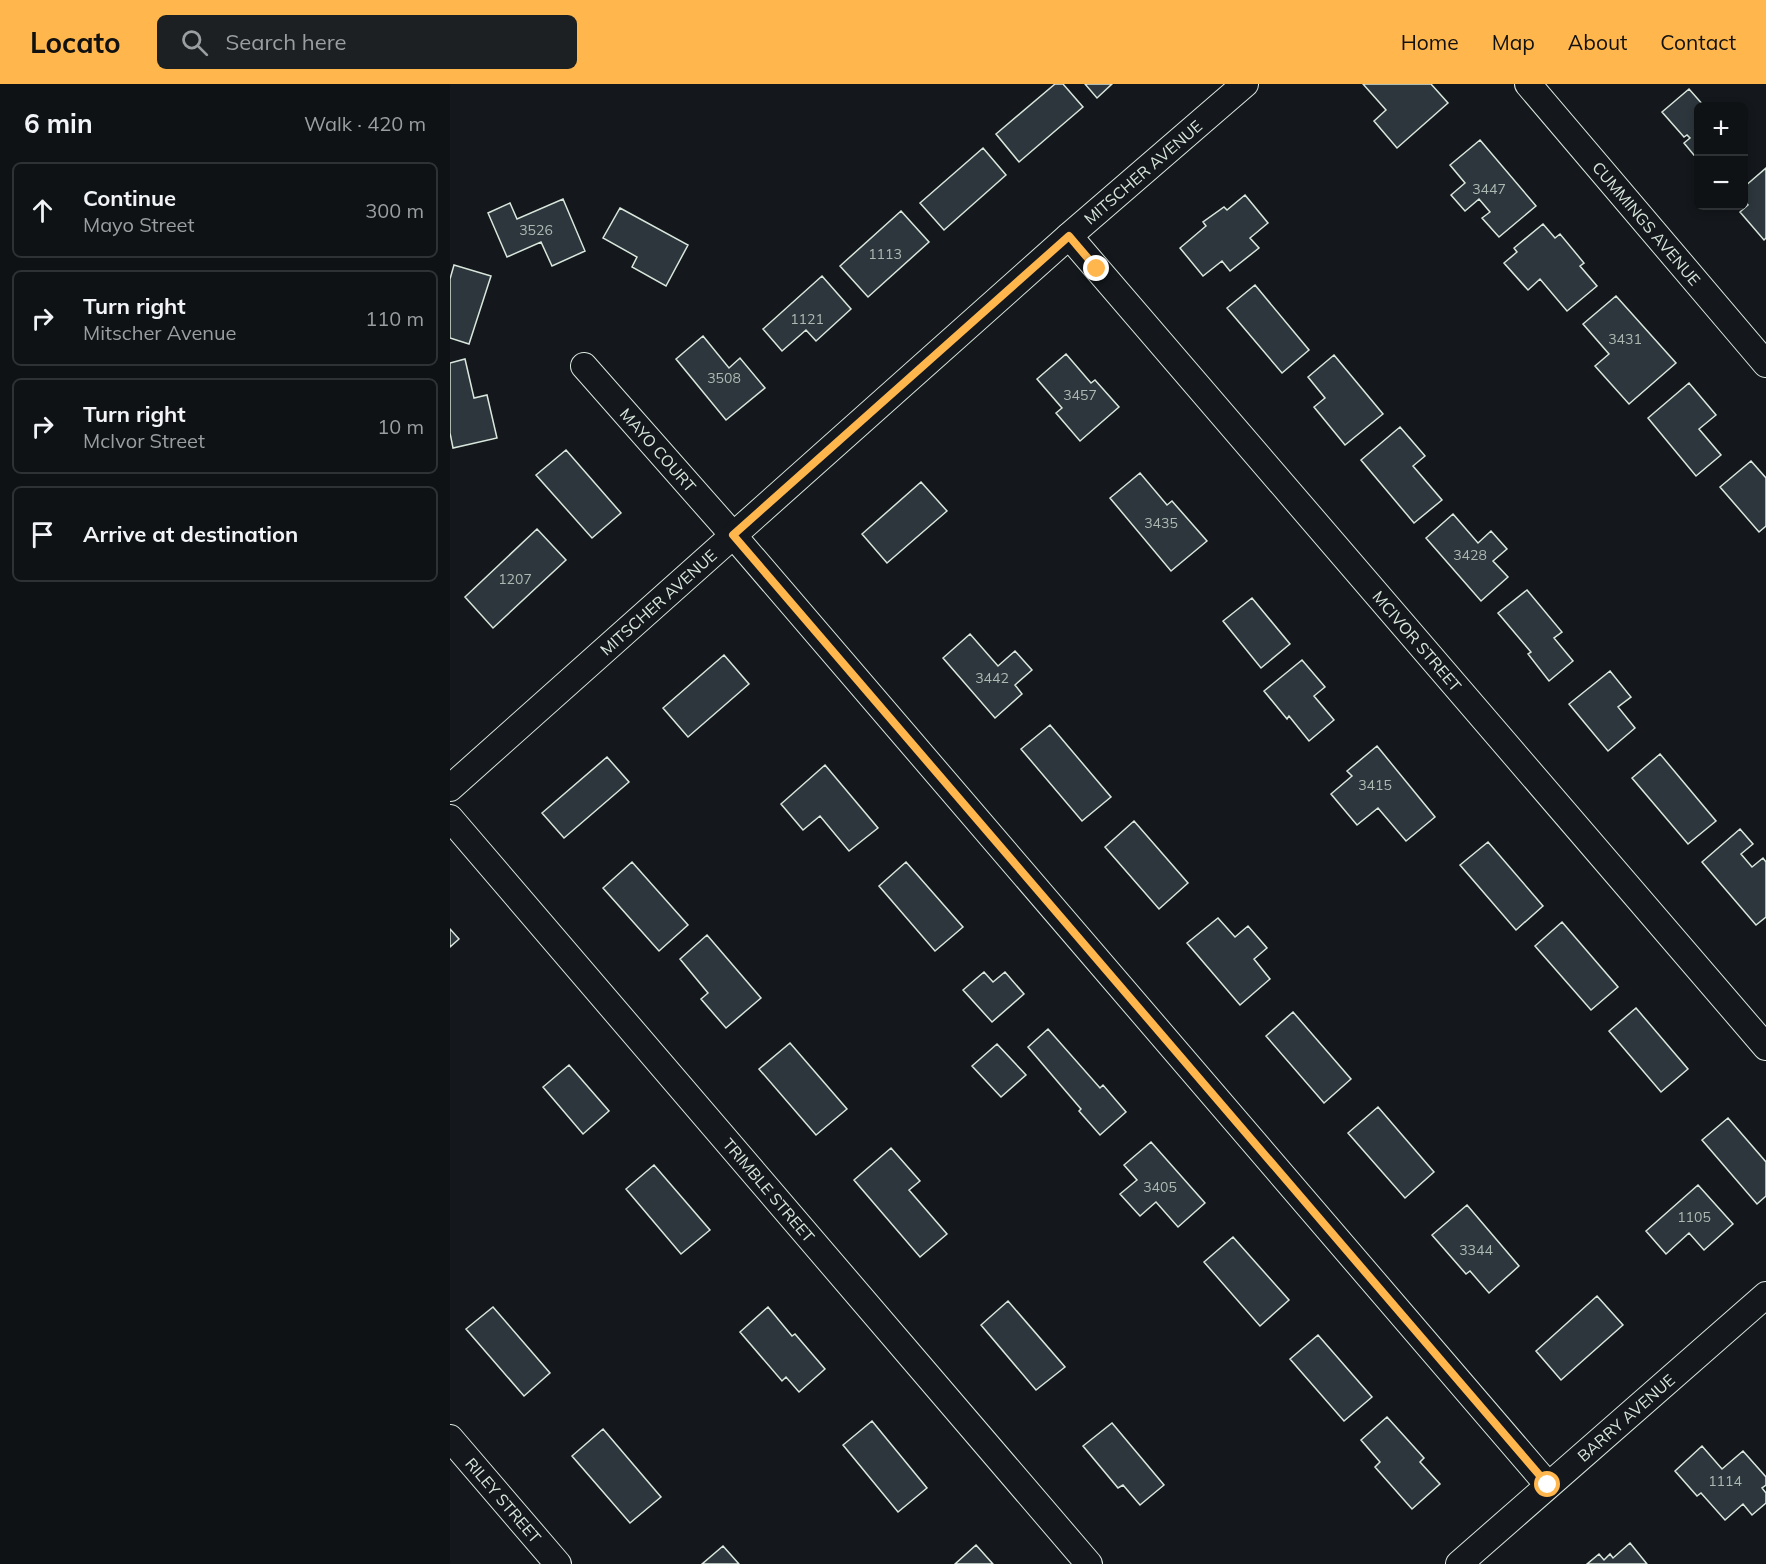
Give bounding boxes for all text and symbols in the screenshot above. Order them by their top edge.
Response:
search box [157,15,577,69]
text: Locato [30,25,121,60]
icon: search [178,26,211,59]
text: Search here [226,28,346,56]
text: Home [1401,29,1459,55]
text: Map [1492,29,1535,55]
text: About [1568,29,1627,55]
text: Contact [1660,29,1736,55]
map controls [1694,102,1748,210]
button: + [1694,102,1748,156]
text: 6 min [24,107,93,140]
text: Walk · 420 m [304,111,426,136]
street label: MITSCHER AVENUE [1080,116,1206,229]
button: − [1694,156,1748,210]
street label: CUMMINGS AVENUE [1588,157,1705,290]
house number: 3447 [1472,180,1506,198]
text: Continue [83,184,176,212]
icon: ahead [26,194,59,227]
text: 300 m [365,198,424,223]
text: Mayo Street [83,212,194,237]
house number: 3526 [519,221,553,239]
house number: 1113 [868,245,902,263]
route end [1083,255,1109,281]
text: Turn right [83,292,186,320]
icon: right [26,302,59,335]
text: 110 m [365,306,424,331]
house number: 1121 [790,310,824,328]
text: Mitscher Avenue [83,320,237,345]
house number: 3431 [1608,330,1642,348]
house number: 3508 [707,369,741,387]
house number: 3457 [1063,386,1097,404]
text: Turn right [83,400,186,428]
street label: MAYO COURT [616,404,701,496]
icon: right [26,410,59,443]
text: 10 m [377,414,424,439]
text: McIvor Street [83,428,205,453]
house number: 3435 [1144,514,1178,532]
icon: arrive [26,518,59,551]
text: Arrive at destination [83,520,298,548]
street label: MITSCHER AVENUE [596,545,721,660]
house number: 3428 [1453,546,1487,564]
house number: 1207 [498,570,532,588]
street label: MCIVOR STREET [1368,587,1466,696]
house number: 3442 [975,669,1009,687]
house number: 3415 [1358,776,1392,794]
street label: TRIMBLE STREET [719,1134,819,1247]
house number: 3405 [1143,1178,1177,1196]
house number: 1105 [1677,1208,1711,1226]
house number: 3344 [1459,1241,1493,1259]
street label: BARRY AVENUE [1573,1370,1679,1466]
street label: RILEY STREET [461,1454,546,1547]
route start [1534,1471,1560,1497]
house number: 1114 [1708,1472,1742,1490]

